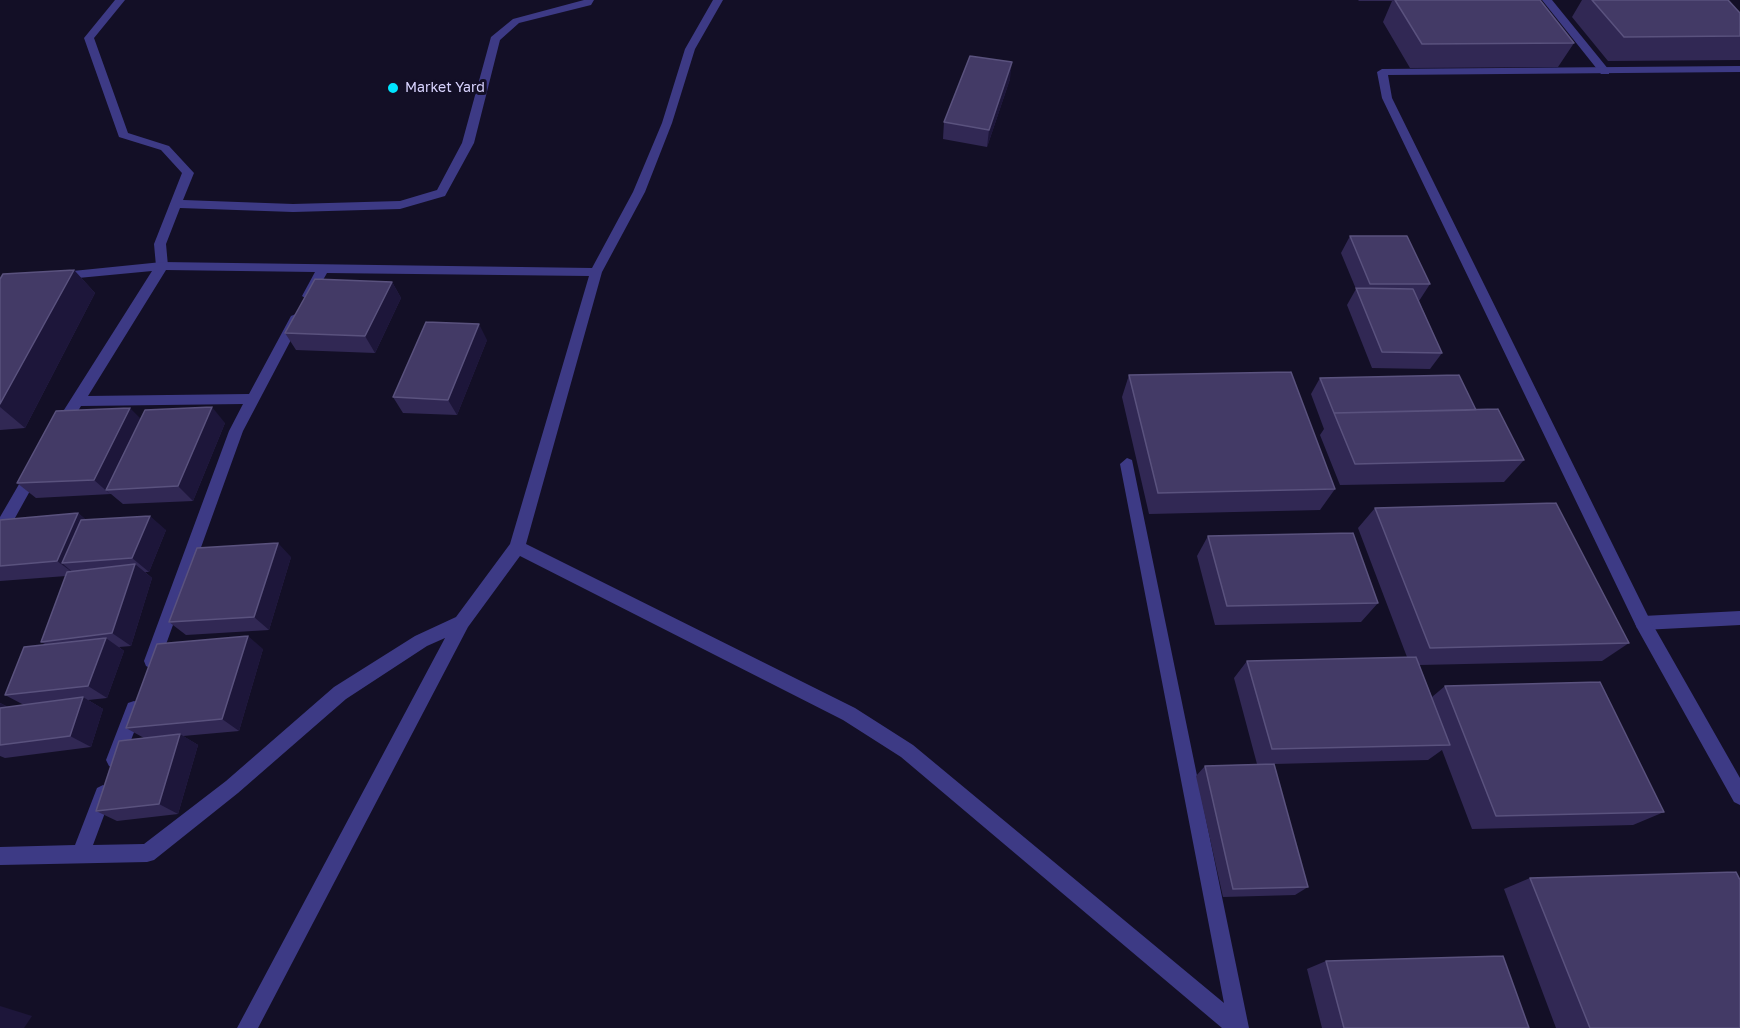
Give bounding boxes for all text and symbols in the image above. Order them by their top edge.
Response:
place label: Market Yard [405,80,485,96]
marker: Market Yard [386,81,400,95]

